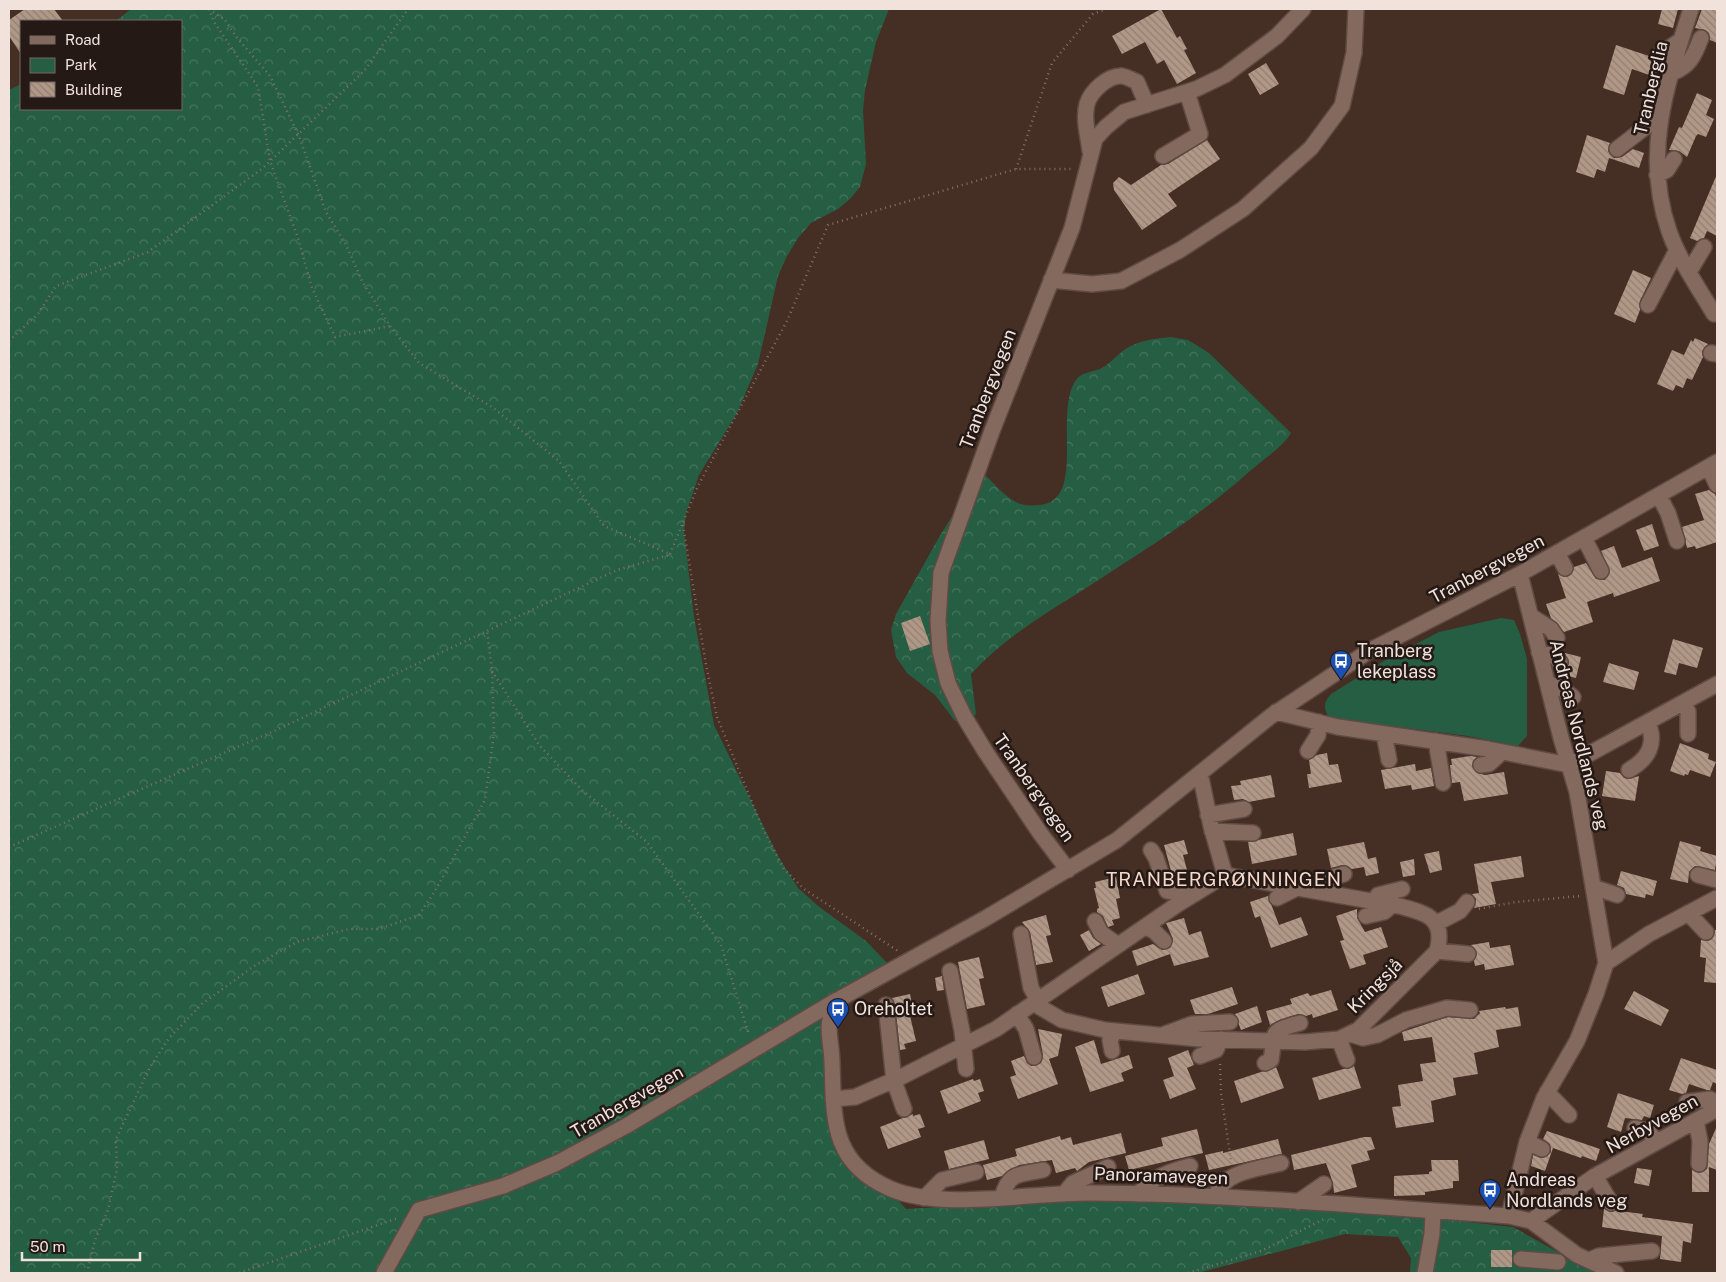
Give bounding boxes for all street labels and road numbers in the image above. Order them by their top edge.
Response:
street label: Tranberglia [1630,39,1672,137]
street label: Tranbergvegen [955,326,1020,452]
street label: Tranbergvegen [1426,530,1548,608]
street label: Andreas Nordlands veg [1546,637,1613,832]
street label: Tranbergvegen [990,730,1079,846]
street label: Kringsjå [1343,954,1406,1017]
street label: Tranbergvegen [567,1061,687,1142]
street label: Nerbyvegen [1602,1090,1701,1157]
street label: Panoramavegen [1094,1163,1228,1188]

